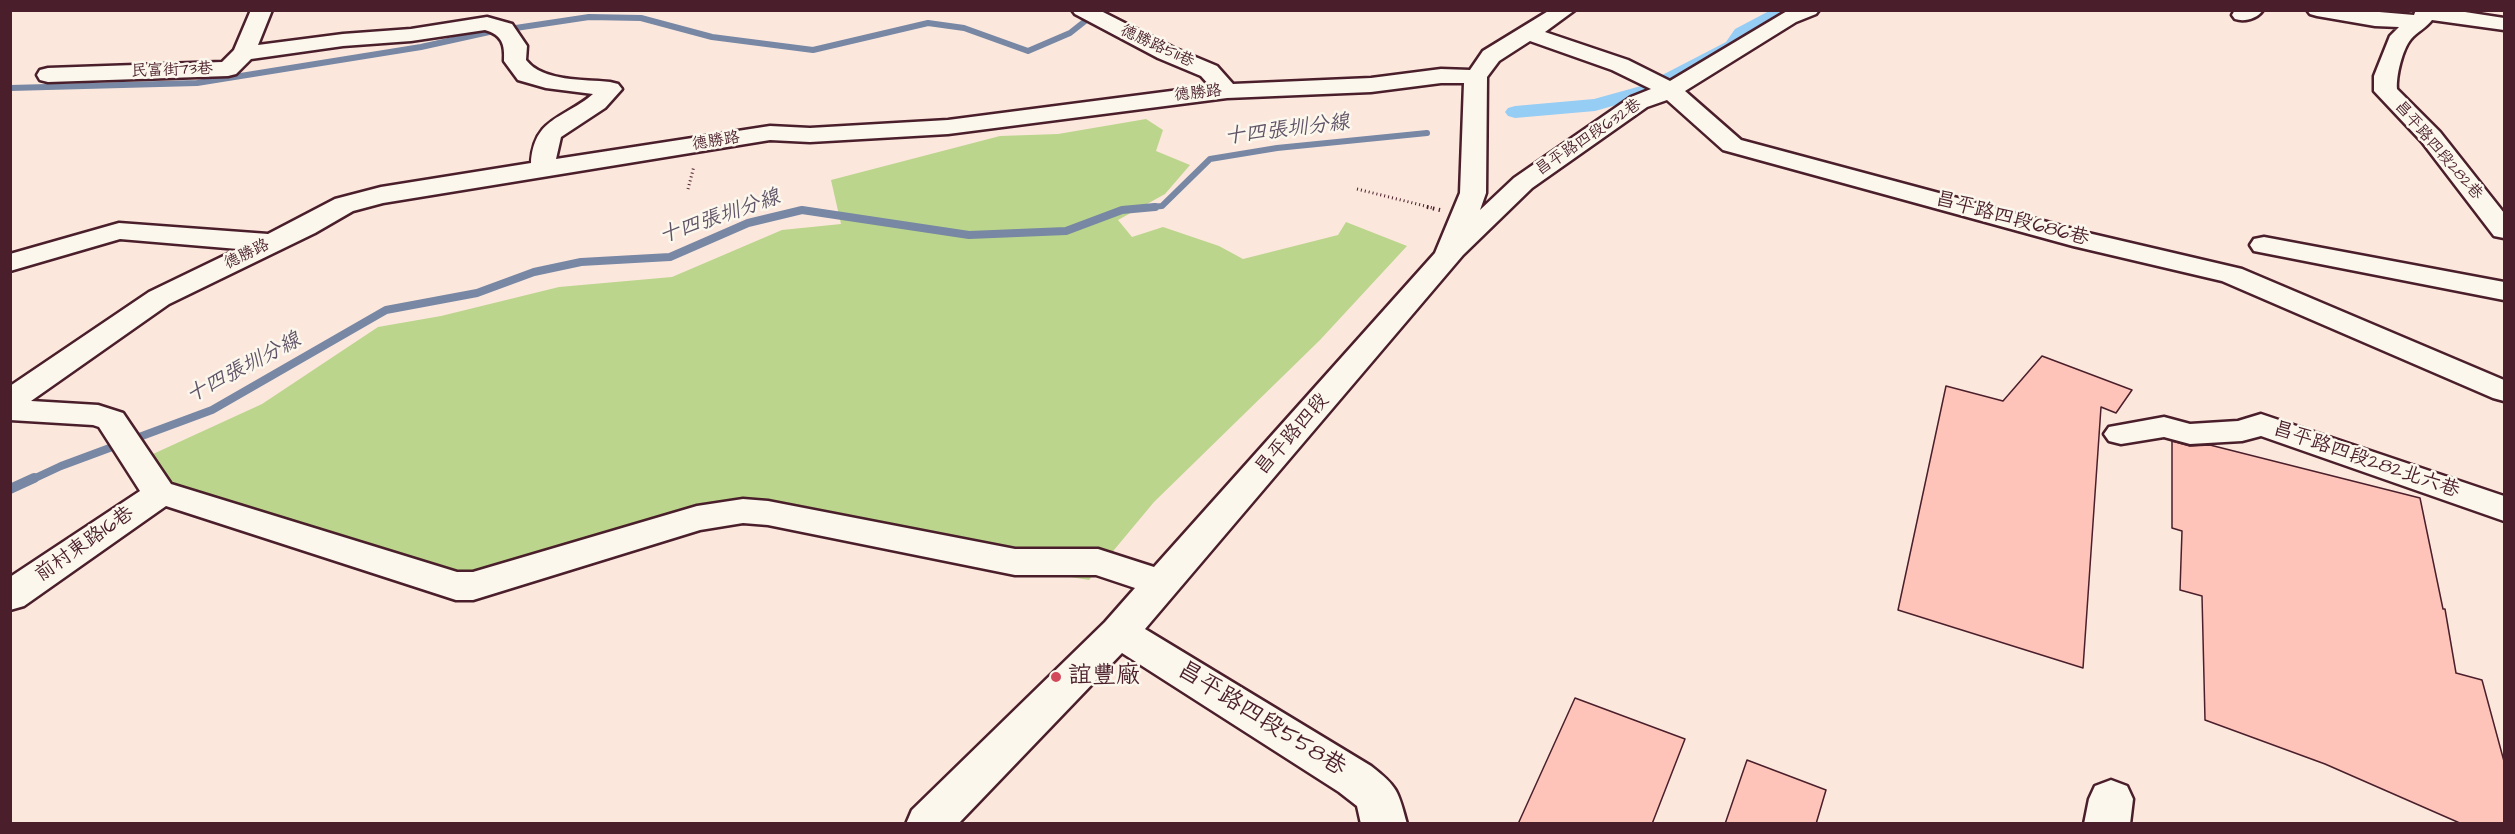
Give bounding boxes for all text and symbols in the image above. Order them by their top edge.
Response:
street label: 德勝路511巷 [1117,22,1197,72]
street label: 民富街73巷 [131,60,213,82]
street label: 德勝路 [1173,82,1223,106]
street label: 昌平路四段632巷 [1533,96,1645,180]
street label: 昌平路四段282巷 [2390,98,2486,204]
water label: 十四張圳分線 [1223,111,1351,151]
street label: 德勝路 [691,129,741,155]
water label: 十四張圳分線 [656,186,784,250]
street label: 昌平路四段686巷 [1933,188,2091,252]
street label: 德勝路 [221,236,273,274]
water label: 十四張圳分線 [182,328,306,410]
street label: 昌平路四段 [1251,389,1335,481]
street label: 昌平路四段282北六巷 [2269,418,2463,504]
street label: 前村東路16巷 [31,502,139,588]
street label: 昌平路四段558巷 [1171,657,1351,783]
place label: 誼豐廠 [1068,663,1140,691]
marker: 誼豐廠 [1049,670,1063,684]

